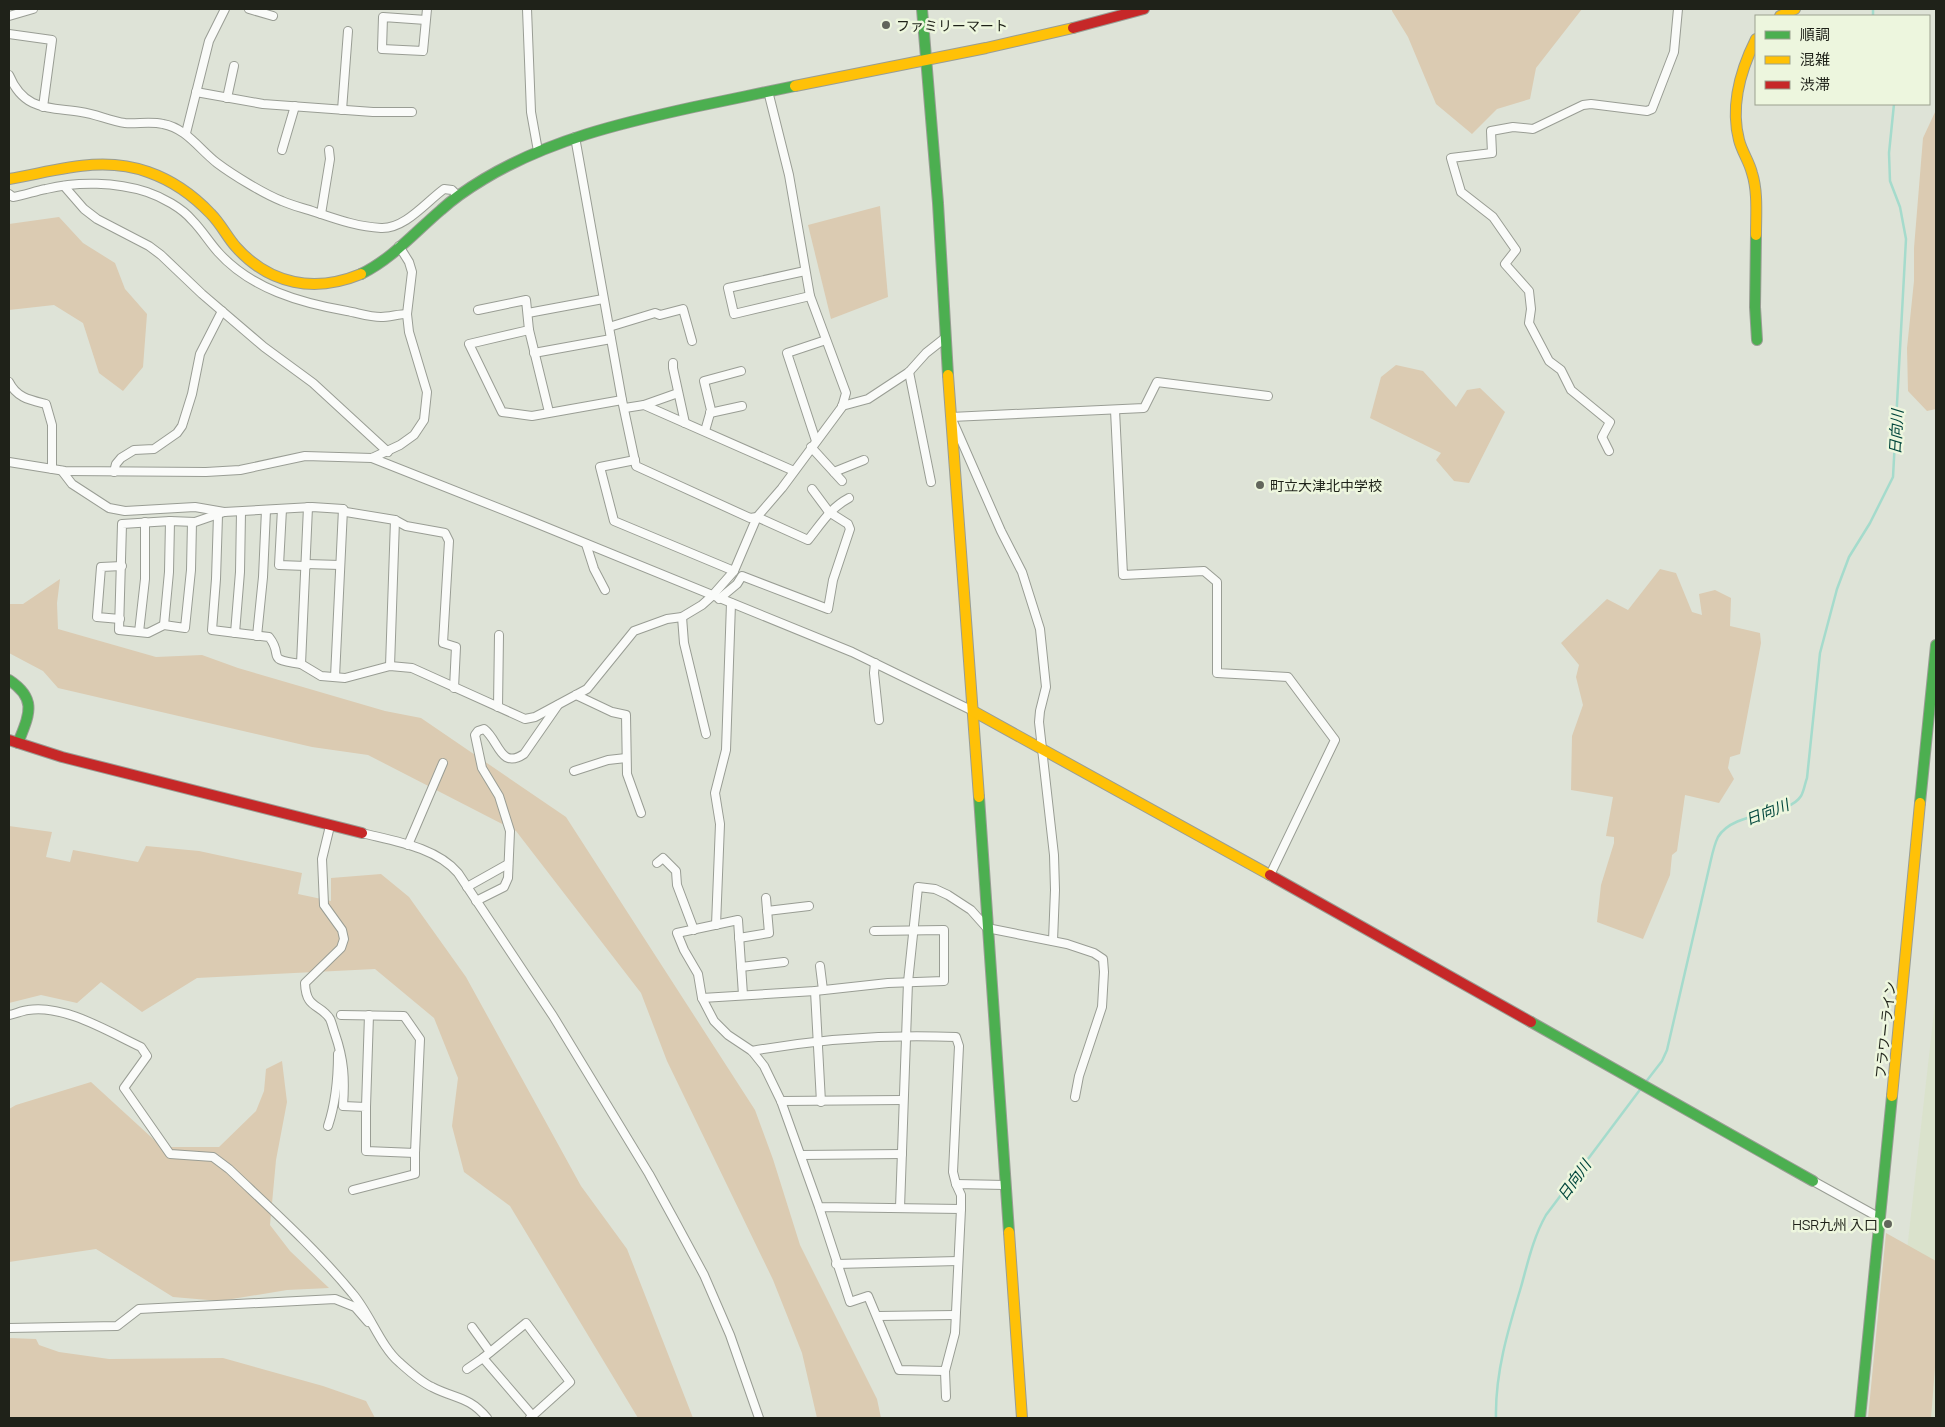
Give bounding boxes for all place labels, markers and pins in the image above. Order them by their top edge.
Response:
place label: ファミリーマート [896,16,1008,35]
marker: ファミリーマート [880,19,892,31]
place label: 町立大津北中学校 [1270,476,1382,495]
marker: 町立大津北中学校 [1254,479,1266,491]
place label: HSR九州 入口 [1792,1215,1878,1234]
marker: HSR九州 入口 [1882,1218,1894,1230]

